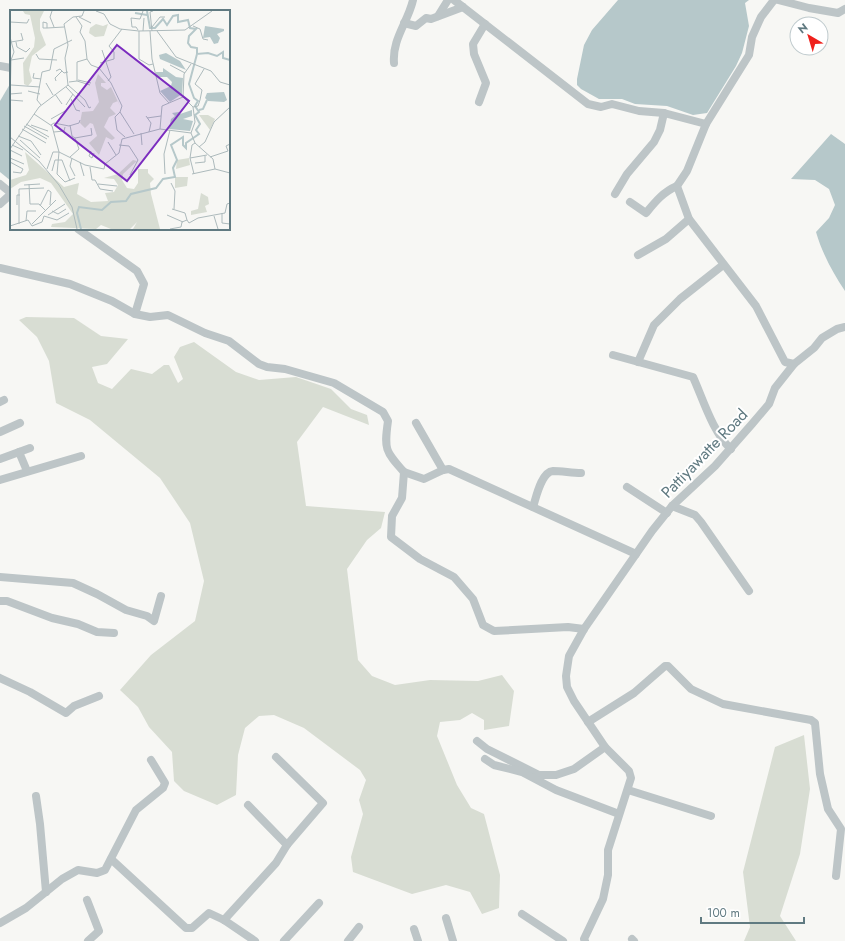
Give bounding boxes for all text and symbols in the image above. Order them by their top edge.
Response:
inset map [10,10,230,230]
north arrow [789,16,829,56]
text: N [794,19,811,37]
street label: Pattiyawatte Road [656,404,753,503]
scale bar [701,899,804,925]
text: 100 m [707,904,740,922]

